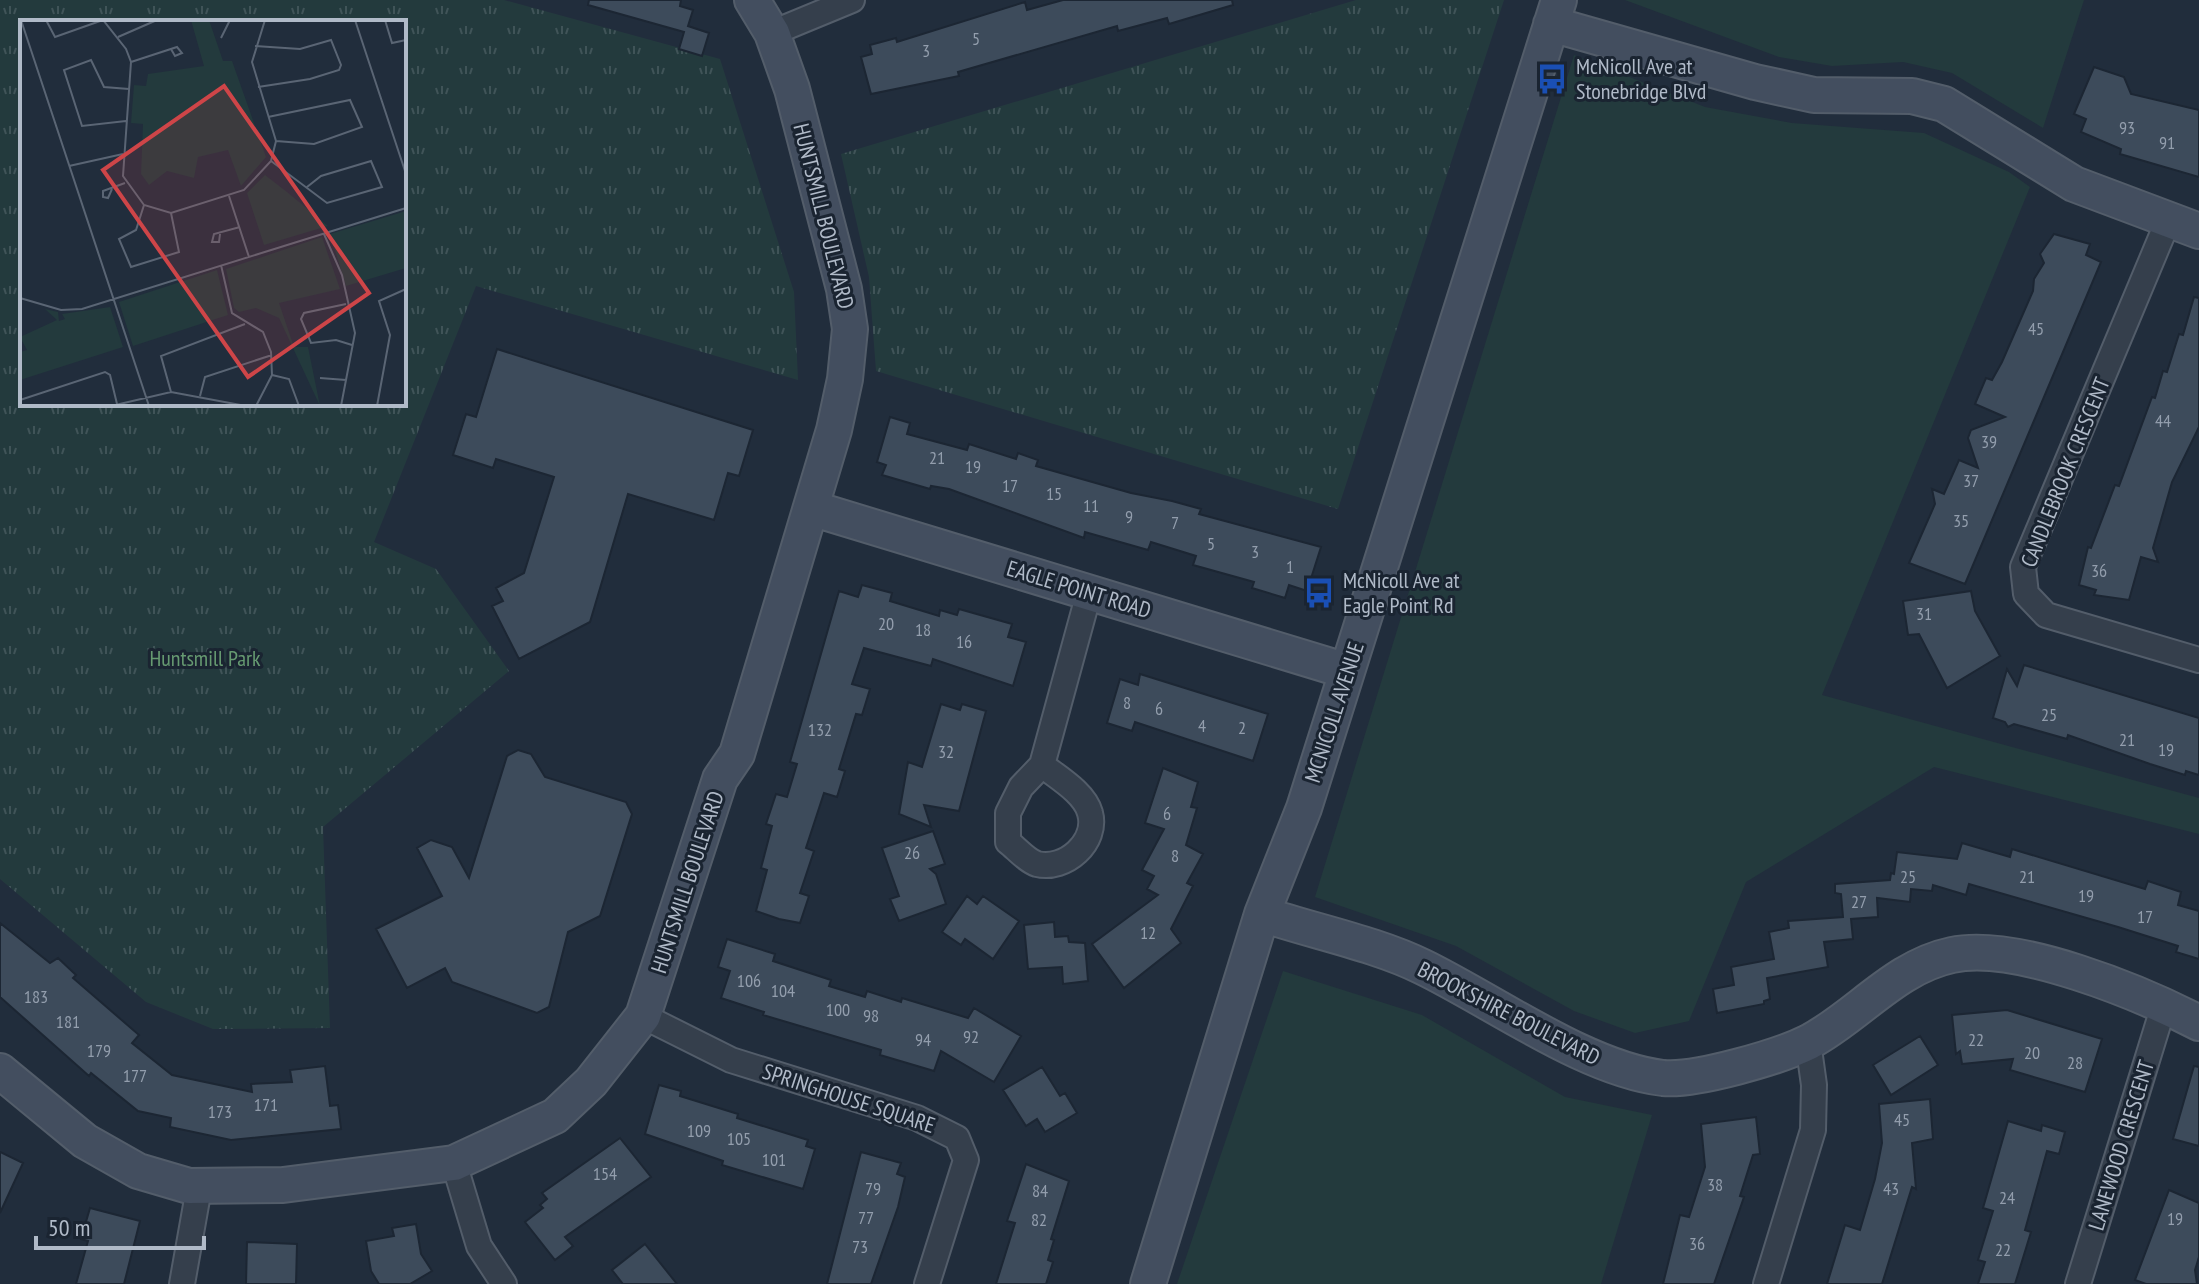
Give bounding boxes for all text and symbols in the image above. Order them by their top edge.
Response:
inset map [20,20,406,406]
house number: 5 [972,27,980,50]
house number: 3 [922,39,930,62]
place label: McNicoll Ave at Stonebridge Blvd [1576,52,1706,105]
bus stop icon: McNicoll Ave at Stonebridge Blvd [1535,62,1569,96]
house number: 93 [2119,116,2135,139]
street label: HUNTSMILL BOULEVARD [787,120,861,312]
house number: 91 [2159,131,2175,154]
house number: 45 [2028,317,2044,340]
street label: CANDLEBROOK CRESCENT [2014,373,2116,571]
house number: 44 [2155,409,2171,432]
house number: 39 [1981,430,1997,453]
house number: 21 [929,446,945,469]
house number: 19 [965,455,981,478]
house number: 37 [1963,469,1979,492]
house number: 17 [1002,474,1018,497]
house number: 15 [1046,482,1062,505]
house number: 11 [1083,494,1099,517]
house number: 9 [1125,505,1133,528]
house number: 35 [1953,509,1969,532]
house number: 7 [1171,511,1179,534]
house number: 5 [1207,532,1215,555]
house number: 3 [1251,540,1259,563]
street label: EAGLE POINT ROAD [1003,554,1155,624]
house number: 1 [1286,555,1294,578]
house number: 36 [2091,559,2107,582]
place label: McNicoll Ave at Eagle Point Rd [1343,566,1460,619]
bus stop icon: McNicoll Ave at Eagle Point Rd [1302,576,1336,610]
house number: 31 [1916,602,1932,625]
house number: 20 [878,612,894,635]
house number: 18 [915,618,931,641]
house number: 16 [956,630,972,653]
street label: MCNICOLL AVENUE [1298,638,1370,786]
park label: Huntsmill Park [149,644,261,672]
house number: 8 [1123,691,1131,714]
house number: 6 [1155,697,1163,720]
house number: 25 [2041,703,2057,726]
house number: 4 [1198,714,1206,737]
house number: 2 [1238,716,1246,739]
house number: 132 [808,718,832,741]
house number: 21 [2119,728,2135,751]
house number: 19 [2158,738,2174,761]
house number: 32 [938,740,954,763]
street label: HUNTSMILL BOULEVARD [644,787,730,977]
house number: 6 [1163,802,1171,825]
house number: 26 [904,841,920,864]
house number: 8 [1171,844,1179,867]
house number: 25 [1900,865,1916,888]
house number: 21 [2019,865,2035,888]
house number: 19 [2078,884,2094,907]
house number: 27 [1851,890,1867,913]
house number: 17 [2137,905,2153,928]
house number: 12 [1140,921,1156,944]
street label: BROOKSHIRE BOULEVARD [1413,955,1605,1071]
house number: 106 [737,969,761,992]
house number: 104 [771,979,795,1002]
house number: 183 [24,985,48,1008]
house number: 100 [826,998,850,1021]
house number: 98 [863,1004,879,1027]
house number: 181 [56,1010,80,1033]
house number: 92 [963,1025,979,1048]
house number: 94 [915,1028,931,1051]
house number: 22 [1968,1028,1984,1051]
house number: 179 [87,1039,111,1062]
house number: 20 [2024,1041,2040,1064]
house number: 28 [2067,1051,2083,1074]
street label: LANEWOOD CRESCENT [2082,1056,2160,1233]
street label: SPRINGHOUSE SQUARE [759,1057,939,1139]
house number: 177 [123,1064,147,1087]
house number: 171 [254,1093,278,1116]
house number: 173 [208,1100,232,1123]
house number: 45 [1894,1108,1910,1131]
house number: 109 [687,1119,711,1142]
house number: 105 [727,1127,751,1150]
house number: 101 [762,1148,786,1171]
house number: 154 [593,1162,617,1185]
house number: 38 [1707,1173,1723,1196]
house number: 79 [865,1177,881,1200]
house number: 43 [1883,1177,1899,1200]
house number: 84 [1032,1179,1048,1202]
house number: 24 [1999,1186,2015,1209]
scale bar [36,1200,204,1250]
house number: 77 [858,1206,874,1229]
house number: 19 [2167,1207,2183,1230]
house number: 82 [1031,1208,1047,1231]
text: 50 m [48,1212,90,1243]
house number: 36 [1689,1232,1705,1255]
house number: 73 [852,1235,868,1258]
house number: 22 [1995,1238,2011,1261]

